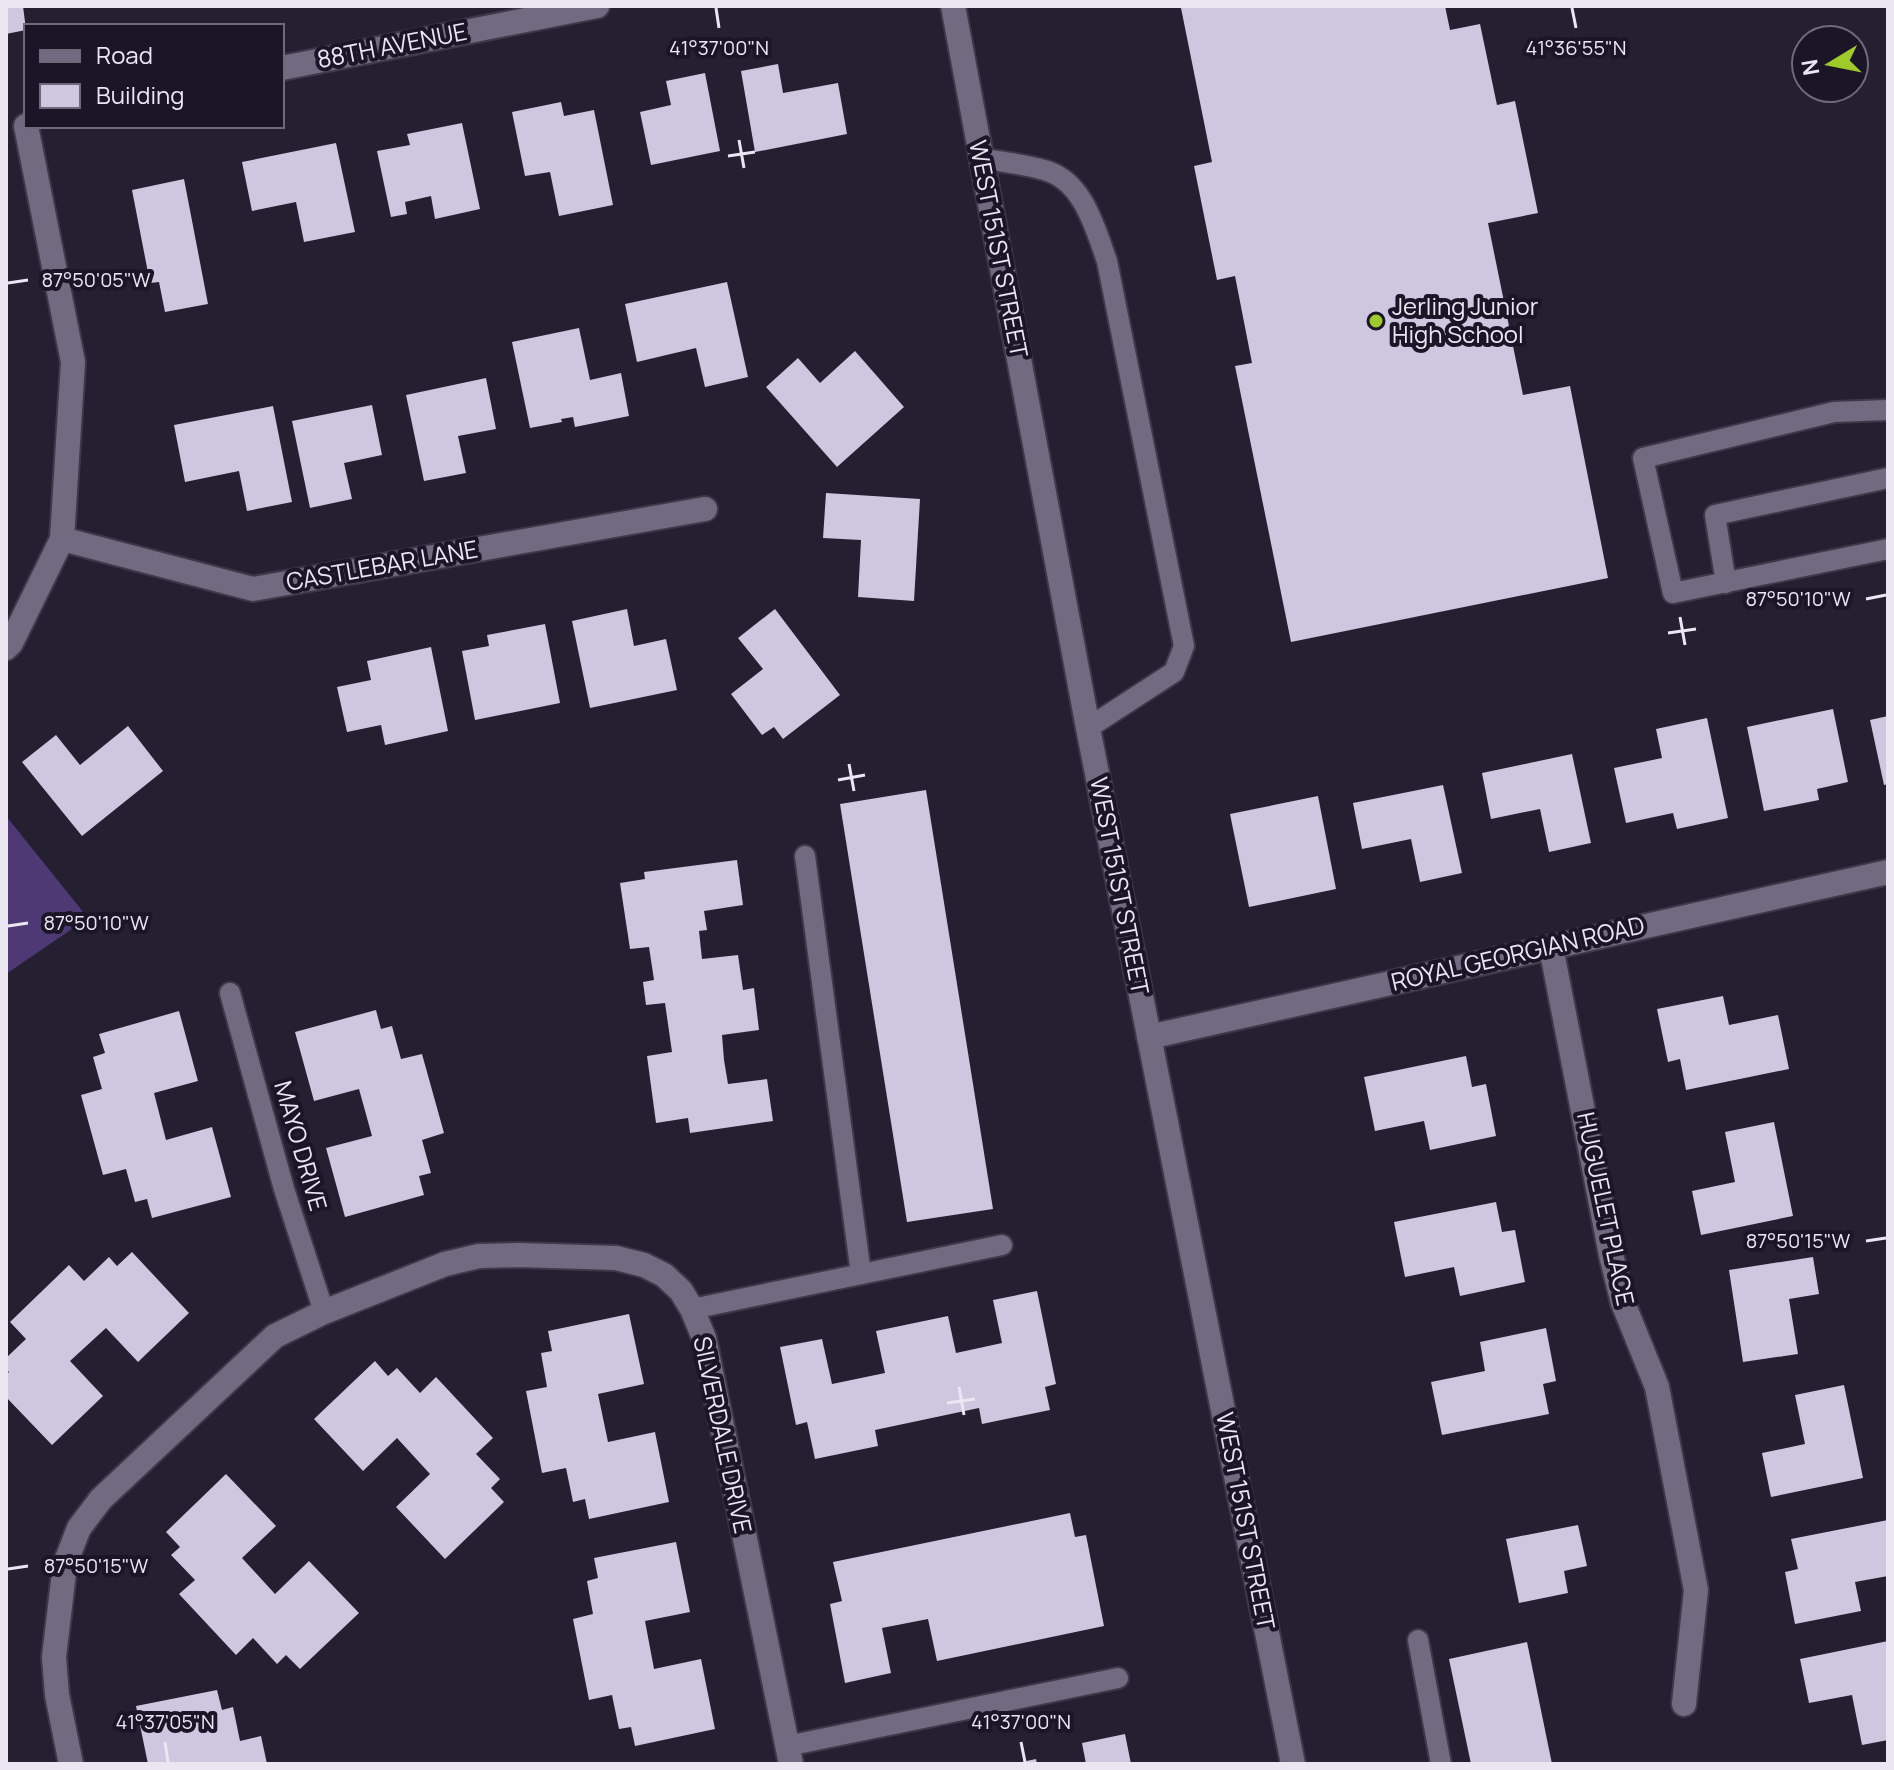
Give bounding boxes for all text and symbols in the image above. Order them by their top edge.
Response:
street label: 88TH AVENUE [314,14,469,75]
legend [24,24,284,128]
north arrow [1790,24,1870,104]
text: 41°37'00"N [669,34,769,61]
text: 41°36'55"N [1526,34,1626,61]
text: Road [96,38,153,71]
text: N [1794,57,1826,78]
text: Building [96,78,184,111]
street label: WEST 151ST STREET [962,137,1037,361]
text: 87°50'05"W [42,266,151,293]
place label: Jerling Junior High School [1392,289,1539,350]
marker: Jerling Junior High School [1367,312,1385,330]
street label: CASTLEBAR LANE [283,531,480,598]
text: 87°50'10"W [1745,585,1851,612]
street label: WEST 151ST STREET [1083,774,1158,998]
street label: ROYAL GEORGIAN ROAD [1388,907,1648,998]
text: 87°50'10"W [43,909,149,936]
street label: MAYO DRIVE [267,1077,336,1214]
street label: HUGUELET PLACE [1570,1109,1643,1309]
text: 87°50'15"W [1746,1227,1851,1254]
street label: SILVERDALE DRIVE [686,1333,760,1536]
street label: WEST 151ST STREET [1209,1409,1284,1633]
text: 87°50'15"W [44,1552,149,1579]
text: 41°37'05"N [115,1708,215,1735]
text: 41°37'00"N [971,1708,1071,1735]

